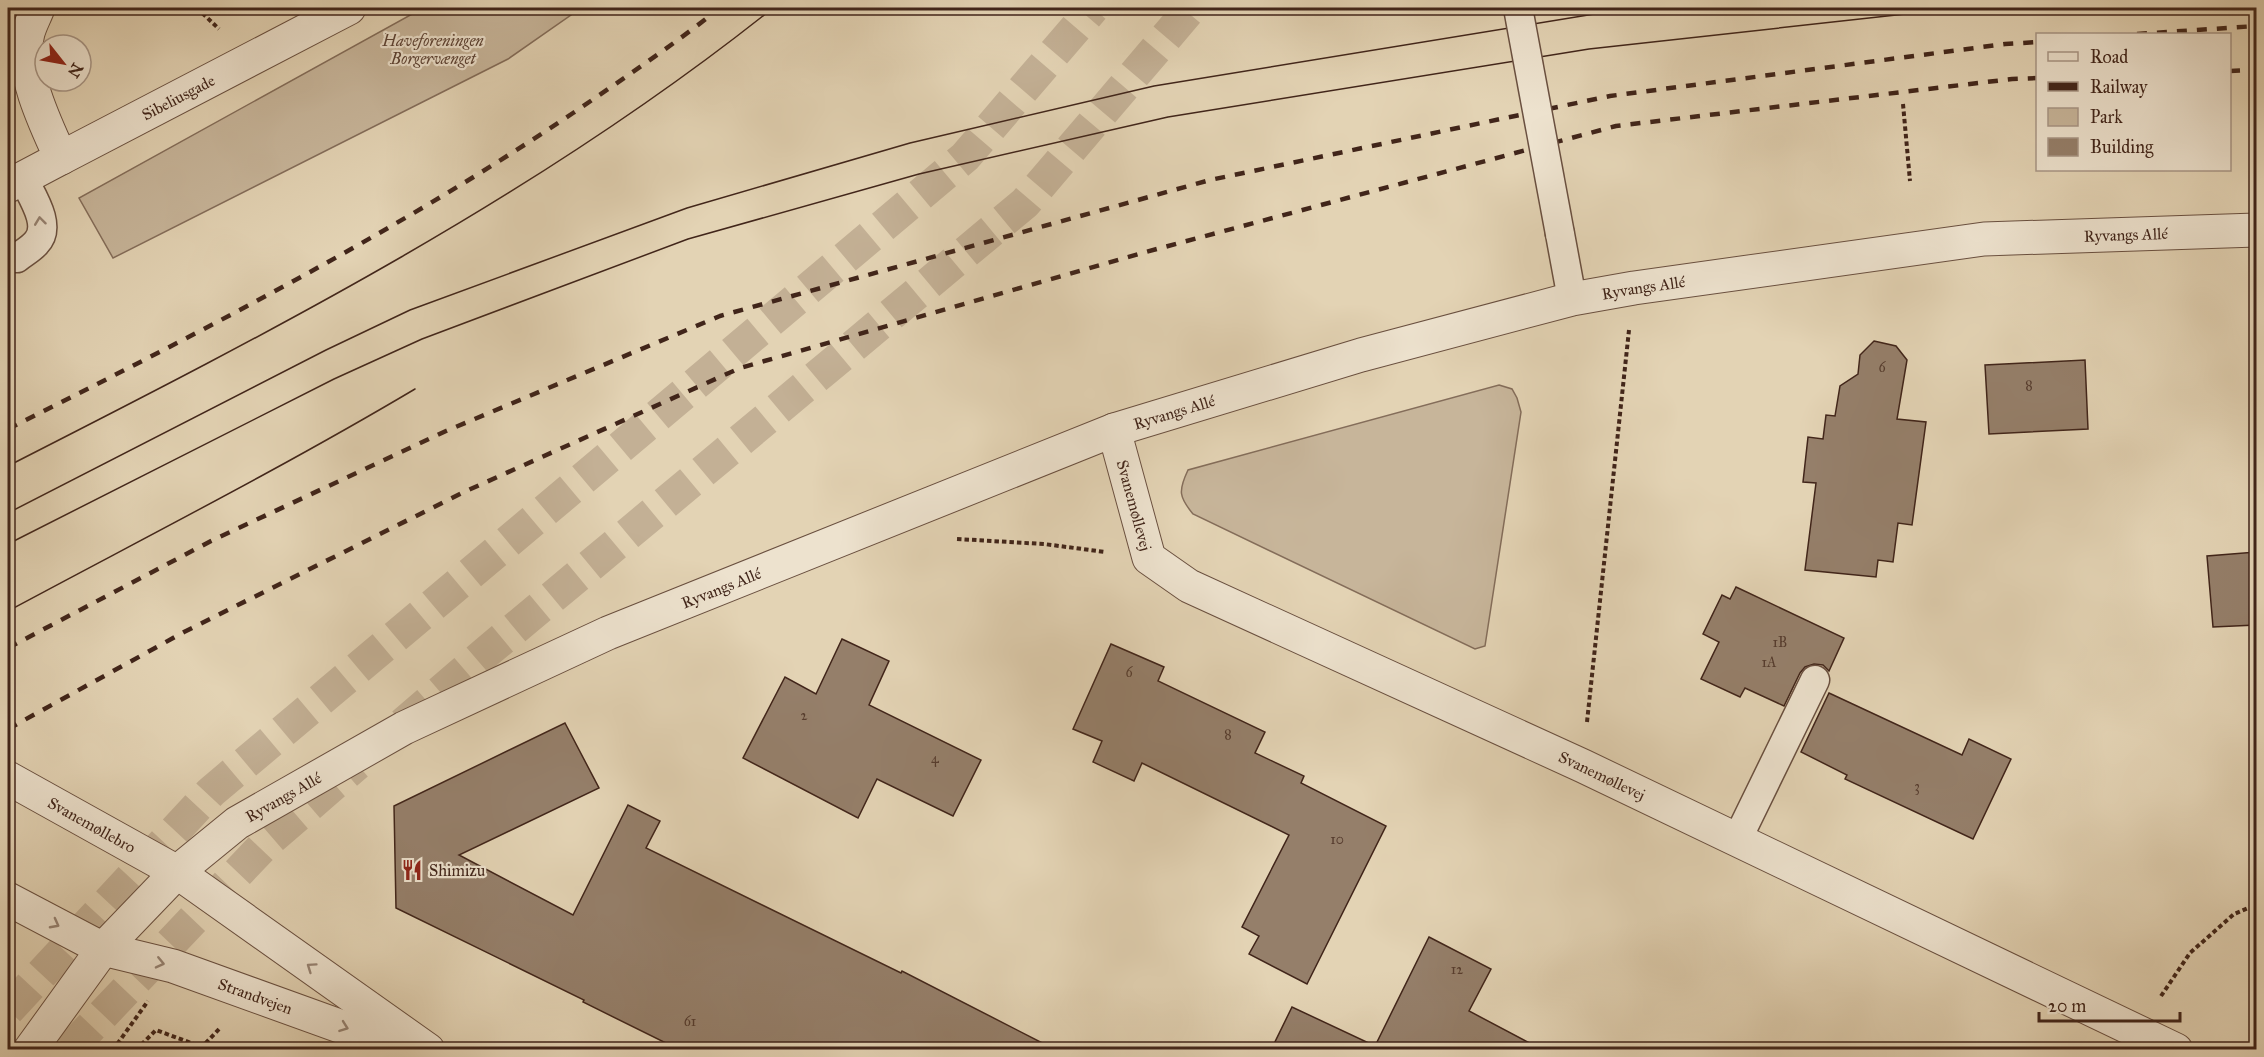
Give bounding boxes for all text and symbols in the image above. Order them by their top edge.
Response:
park label: Haveforeningen Borgervænget [381,31,484,68]
north arrow [33,33,93,93]
legend [2036,33,2231,171]
text: Road [2090,46,2128,68]
text: N [64,60,87,82]
street label: Sibeliusgade [138,70,218,124]
text: Railway [2090,76,2148,98]
text: Park [2090,106,2123,128]
text: Building [2090,136,2154,159]
one-way arrow [34,216,47,226]
street label: Ryvangs Allé [2083,223,2169,245]
street label: Ryvangs Allé [1600,271,1687,303]
house number: 6 [1878,359,1886,376]
house number: 8 [2025,377,2033,394]
street label: Ryvangs Allé [1131,390,1217,433]
street label: Svanemøllevej [1113,458,1156,553]
street label: Ryvangs Allé [679,563,764,612]
house number: 1B [1773,634,1787,651]
house number: 1A [1762,654,1777,671]
house number: 6 [1125,664,1133,681]
house number: 2 [801,707,808,724]
house number: 8 [1224,726,1232,743]
street label: Svanemøllevej [1556,747,1649,804]
house number: 4 [931,750,940,767]
street label: Ryvangs Allé [242,767,325,826]
house number: 3 [1914,778,1920,795]
street label: Svanemøllebro [45,793,139,857]
house number: 10 [1330,831,1344,848]
restaurant icon: Shimizu [400,858,424,882]
place label: Shimizu [429,861,486,880]
one-way arrow [49,917,60,928]
one-way arrow [155,955,165,968]
house number: 12 [1451,961,1463,978]
one-way arrow [307,963,318,974]
street label: Strandvejen [216,974,295,1018]
scale bar [2039,985,2180,1023]
text: 20 m [2048,995,2086,1017]
house number: 61 [684,1013,697,1030]
one-way arrow [338,1020,349,1033]

